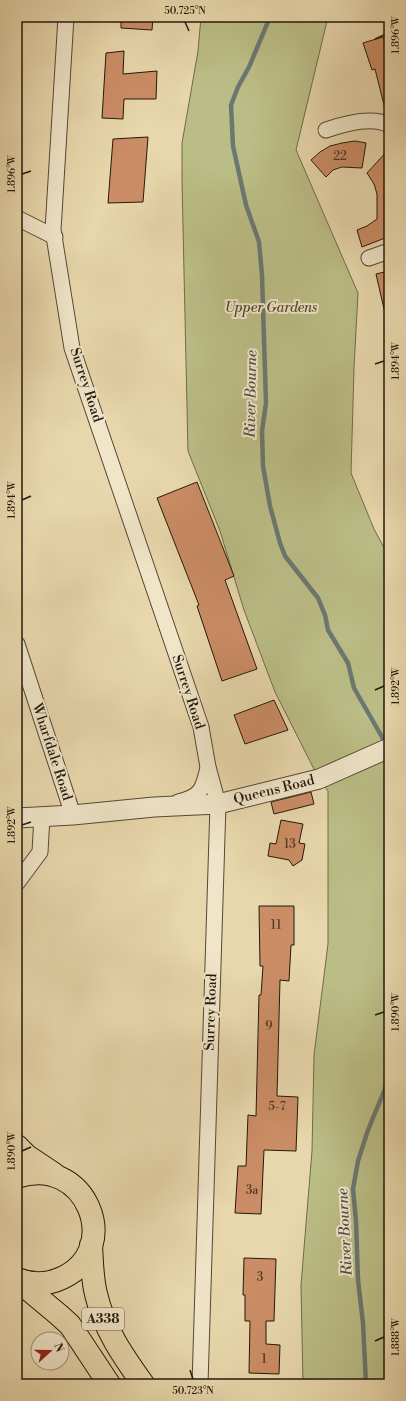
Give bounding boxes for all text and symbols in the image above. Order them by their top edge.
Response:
text: 50.725°N [164,5,206,17]
text: 1.896°W [390,15,402,54]
house number: 22 [333,149,347,164]
text: 1.896°W [6,154,18,193]
park label: Upper Gardens [225,299,317,317]
text: 1.894°W [390,341,402,380]
street label: Surrey Road [65,345,107,425]
water label: River Bourne [241,350,261,439]
text: 1.894°W [6,480,18,519]
street label: Surrey Road [167,652,209,732]
text: 1.892°W [390,666,402,705]
street label: Wharfdale Road [27,700,76,803]
street label: Queens Road [232,771,316,809]
text: 1.892°W [6,805,18,844]
house number: 13 [284,837,296,852]
house number: 11 [271,918,282,933]
street label: Surrey Road [201,973,221,1051]
text: 1.890°W [390,992,402,1031]
house number: 9 [265,1019,273,1034]
house number: 5-7 [268,1099,286,1114]
text: 1.890°W [6,1131,18,1170]
house number: 3a [246,1183,259,1198]
water label: River Bourne [333,1188,357,1277]
house number: 3 [257,1270,264,1285]
road number: A338 [82,1308,124,1330]
text: 1.888°W [390,1317,402,1356]
north arrow [30,1331,70,1371]
text: N [50,1341,67,1355]
house number: 1 [261,1352,267,1367]
text: 50.723°N [172,1385,214,1397]

